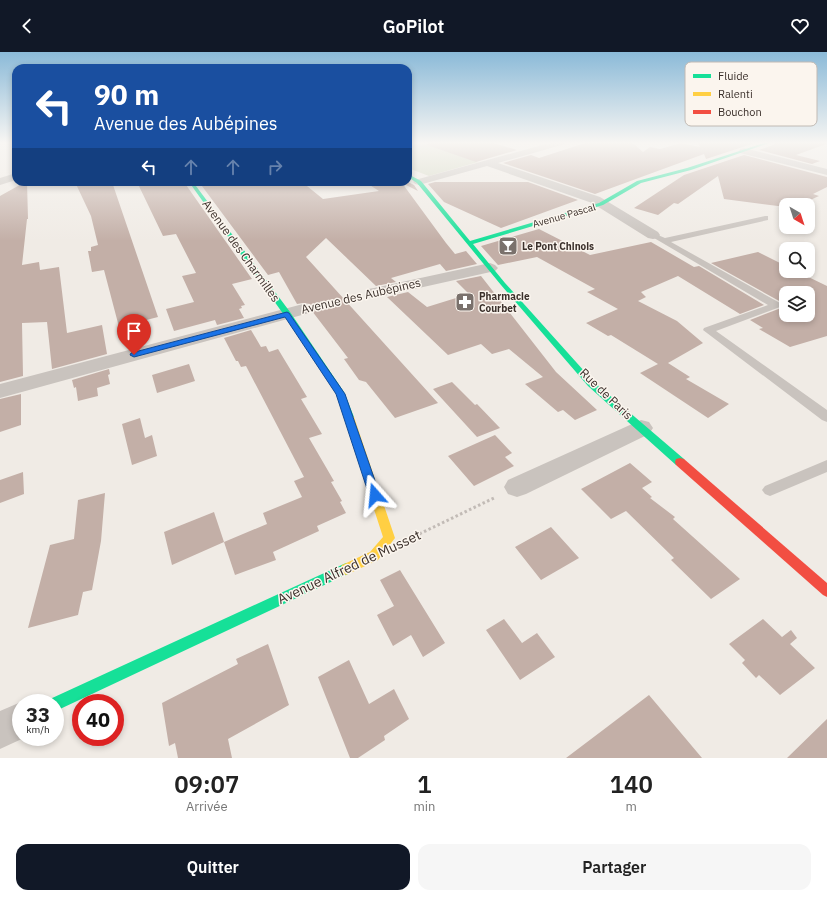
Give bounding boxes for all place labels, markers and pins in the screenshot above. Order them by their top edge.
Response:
bar icon: Le Pont Chinois [497,235,519,257]
place label: Le Pont Chinois [522,240,594,253]
place label: Pharmacie Courbet [479,290,530,315]
pharmacy icon: Pharmacie Courbet [454,291,476,313]
pin [117,314,151,355]

